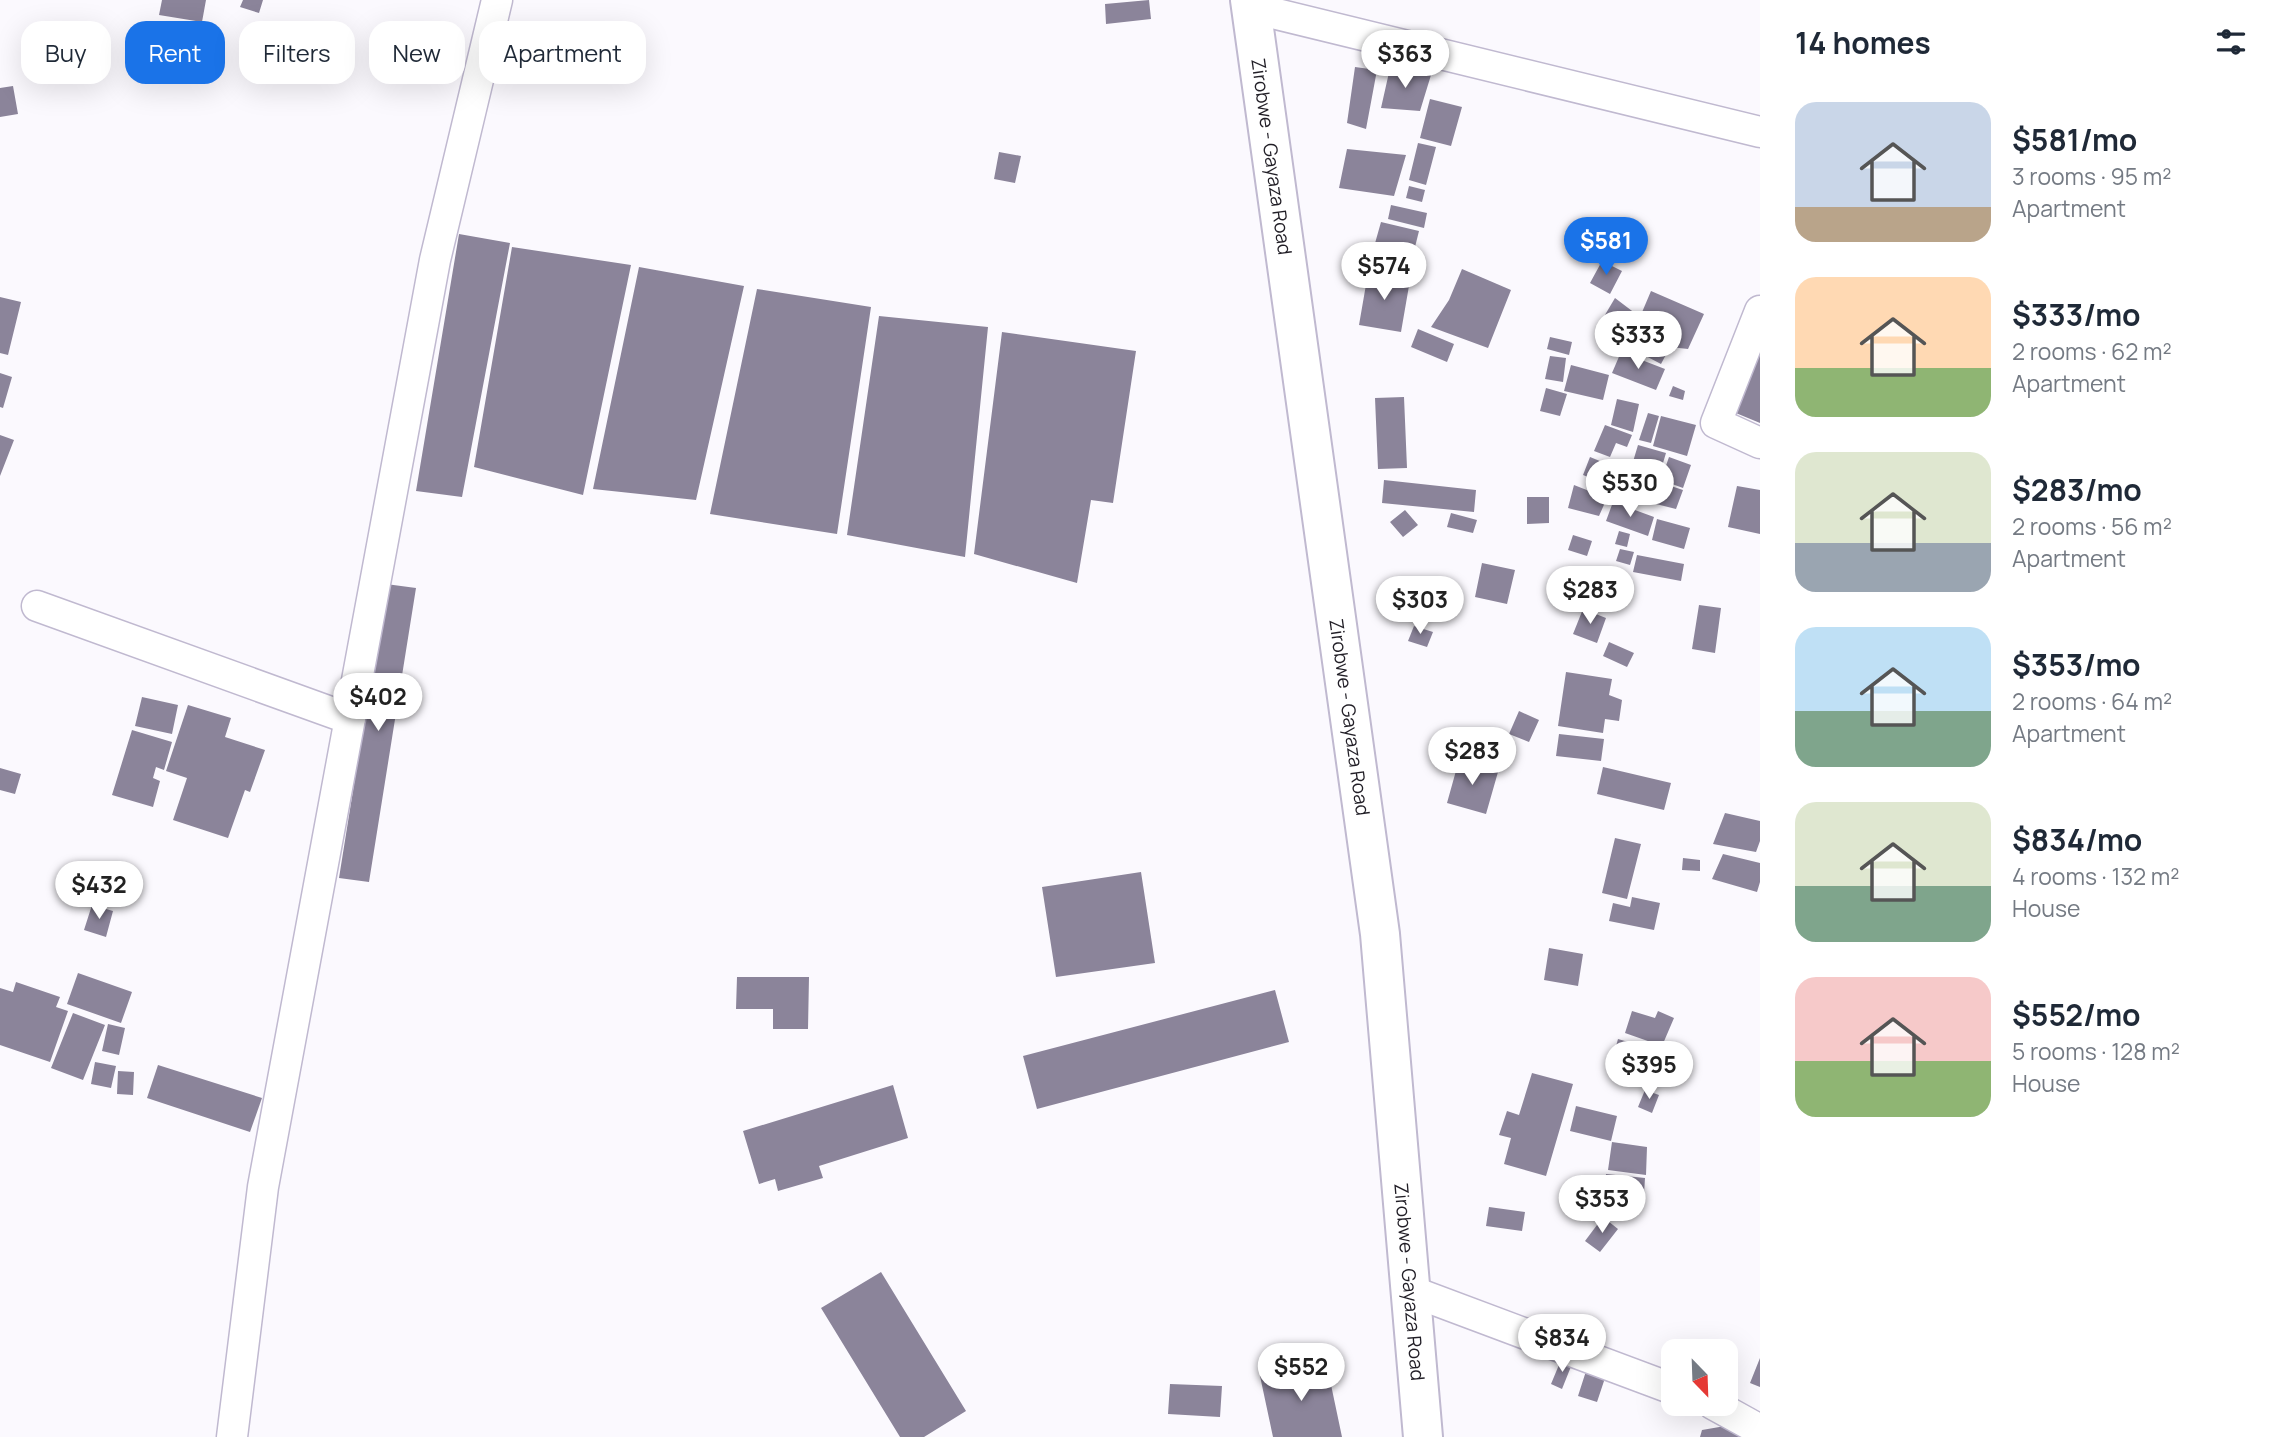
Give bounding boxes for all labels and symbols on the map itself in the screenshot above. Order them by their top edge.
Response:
pin: $363 [1364,31,1446,90]
street label: Zirobwe - Gayaza Road [1245,56,1298,257]
pin: $581 [1565,218,1647,277]
pin: $574 [1343,243,1425,302]
pin: $333 [1597,312,1679,371]
pin: $530 [1589,460,1671,519]
pin: $283 [1549,566,1631,626]
pin: $303 [1379,576,1461,636]
street label: Zirobwe - Gayaza Road [1323,617,1376,817]
pin: $402 [337,674,419,733]
pin: $283 [1431,728,1513,787]
pin: $432 [58,862,140,921]
pin: $395 [1608,1042,1690,1101]
pin: $353 [1561,1176,1643,1235]
street label: Zirobwe - Gayaza Road [1388,1182,1431,1382]
pin: $834 [1521,1314,1603,1374]
north arrow [1661,1339,1738,1416]
pin: $552 [1260,1344,1342,1403]

